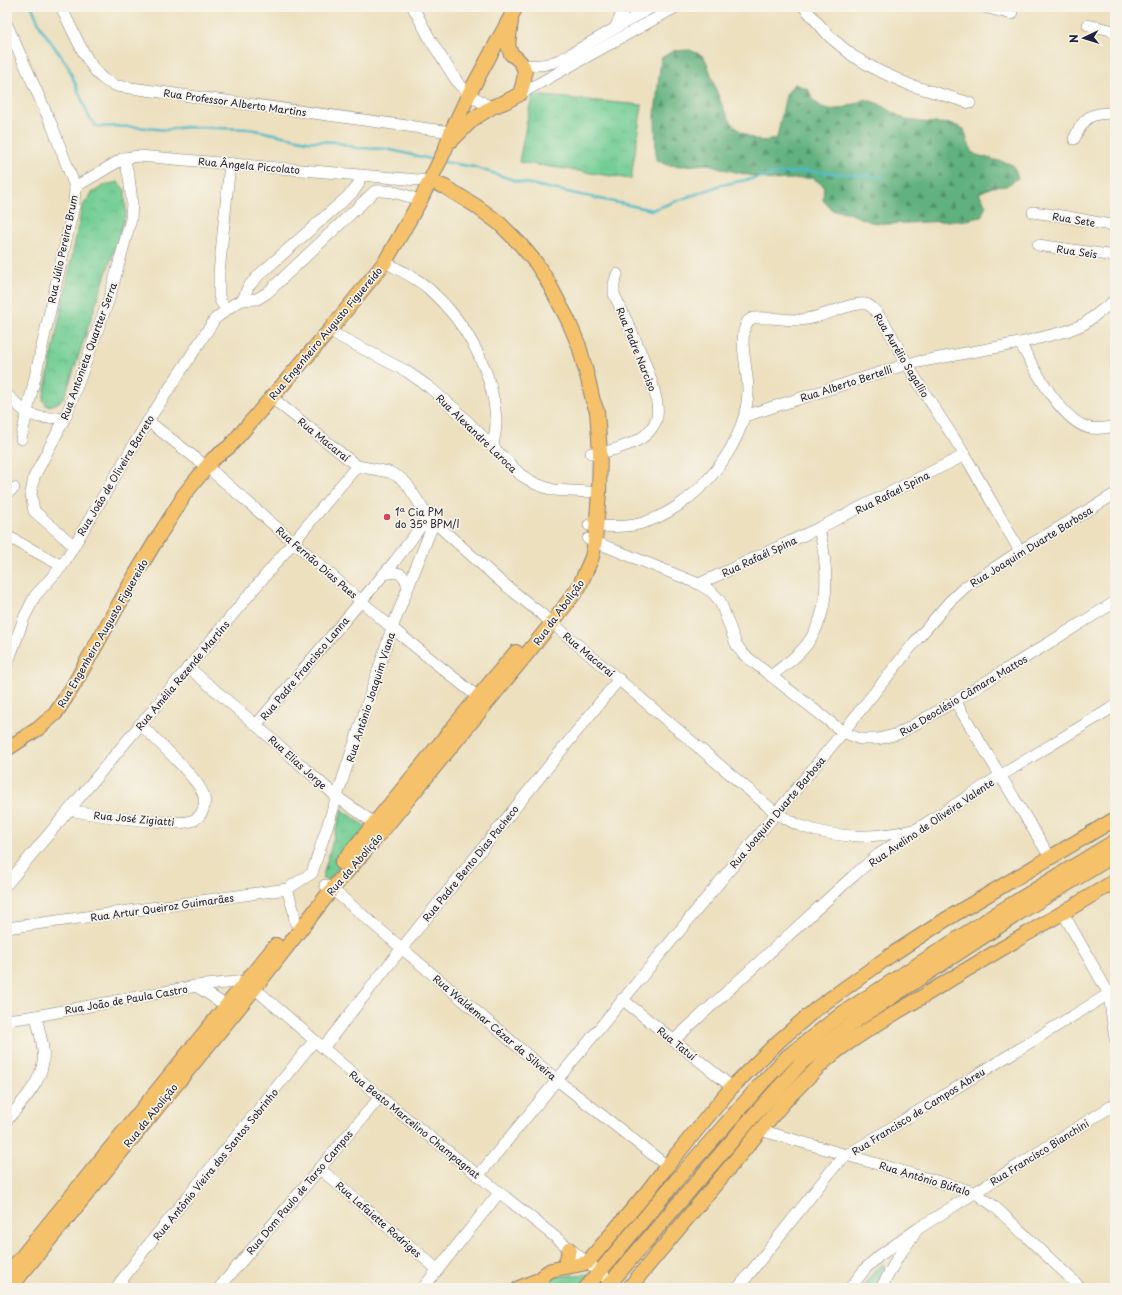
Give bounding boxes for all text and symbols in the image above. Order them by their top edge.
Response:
north arrow [1064,18,1104,58]
text: N [1065,34,1082,44]
street label: Rua Professor Alberto Martins [163,85,308,120]
street label: Rua Ângela Piccolato [197,153,301,177]
street label: Rua Júlio Pereira Brum [43,193,81,305]
street label: Rua Sete [1051,208,1097,230]
street label: Rua Seis [1056,241,1099,261]
street label: Rua Engenheiro Augusto Figuereido [265,263,385,403]
street label: Rua Antonieta Quartter Serra [56,280,120,422]
street label: Rua Padre Narciso [613,305,661,394]
street label: Rua Aurélio Sagallio [871,310,933,400]
street label: Rua Alberto Bertelli [798,361,894,405]
street label: Rua Alexandre Laroca [433,390,521,476]
street label: Rua João de Oliveira Barreto [73,411,157,538]
street label: Rua Macaraí [295,413,354,465]
street label: Rua Rafael Spina [852,467,932,517]
street label: Rua Joaquim Duarte Barbosa [967,502,1096,590]
place label: 1ª Cia PM do 35º BPM/I [395,504,460,531]
marker: 1ª Cia PM do 35º BPM/I [382,512,392,522]
street label: Rua Fernão Dias Paes [273,522,361,602]
street label: Rua Rafaél Spina [719,532,800,580]
street label: Rua Engenheiro Augusto Figuereido [53,556,151,710]
street label: Rua da Abolição [529,576,587,648]
street label: Rua Padre Francisco Lanna [256,612,352,723]
street label: Rua Amélia Rezende Martins [131,617,233,733]
street label: Rua Macaraí [560,628,618,680]
street label: Rua Antônio Joaquim Viana [342,629,398,764]
street label: Rua Deoclésio Câmara Mattos [896,651,1030,739]
street label: Rua Elias Jorge [266,732,330,792]
street label: Rua Joaquim Duarte Barbosa [726,752,829,871]
street label: Rua Avelino de Oliveira Valente [865,774,997,870]
street label: Rua Padre Bento Dias Pacheco [418,801,522,924]
street label: Rua José Zigiatti [93,807,175,829]
street label: Rua da Abolição [323,829,386,898]
street label: Rua Artur Queiroz Guimarães [89,889,235,924]
street label: Rua Waldemar Cézar da Silveira [430,971,561,1084]
street label: Rua João de Paula Castro [63,981,189,1017]
street label: Rua Tatuí [654,1023,700,1064]
street label: Rua Francisco de Campos Abreu [848,1064,988,1158]
street label: Rua Beato Marcelino Champagnat [346,1066,484,1182]
street label: Rua da Abolição [120,1080,181,1150]
street label: Rua Antônio Vieira dos Santos Sobrinho [149,1085,281,1243]
street label: Rua Francisco Bianchini [987,1115,1092,1189]
street label: Rua Dom Paulo de Tarso Campos [242,1126,356,1258]
street label: Rua Antônio Búfalo [878,1157,973,1199]
street label: Rua Lafaiette Rodriges [333,1178,425,1261]

